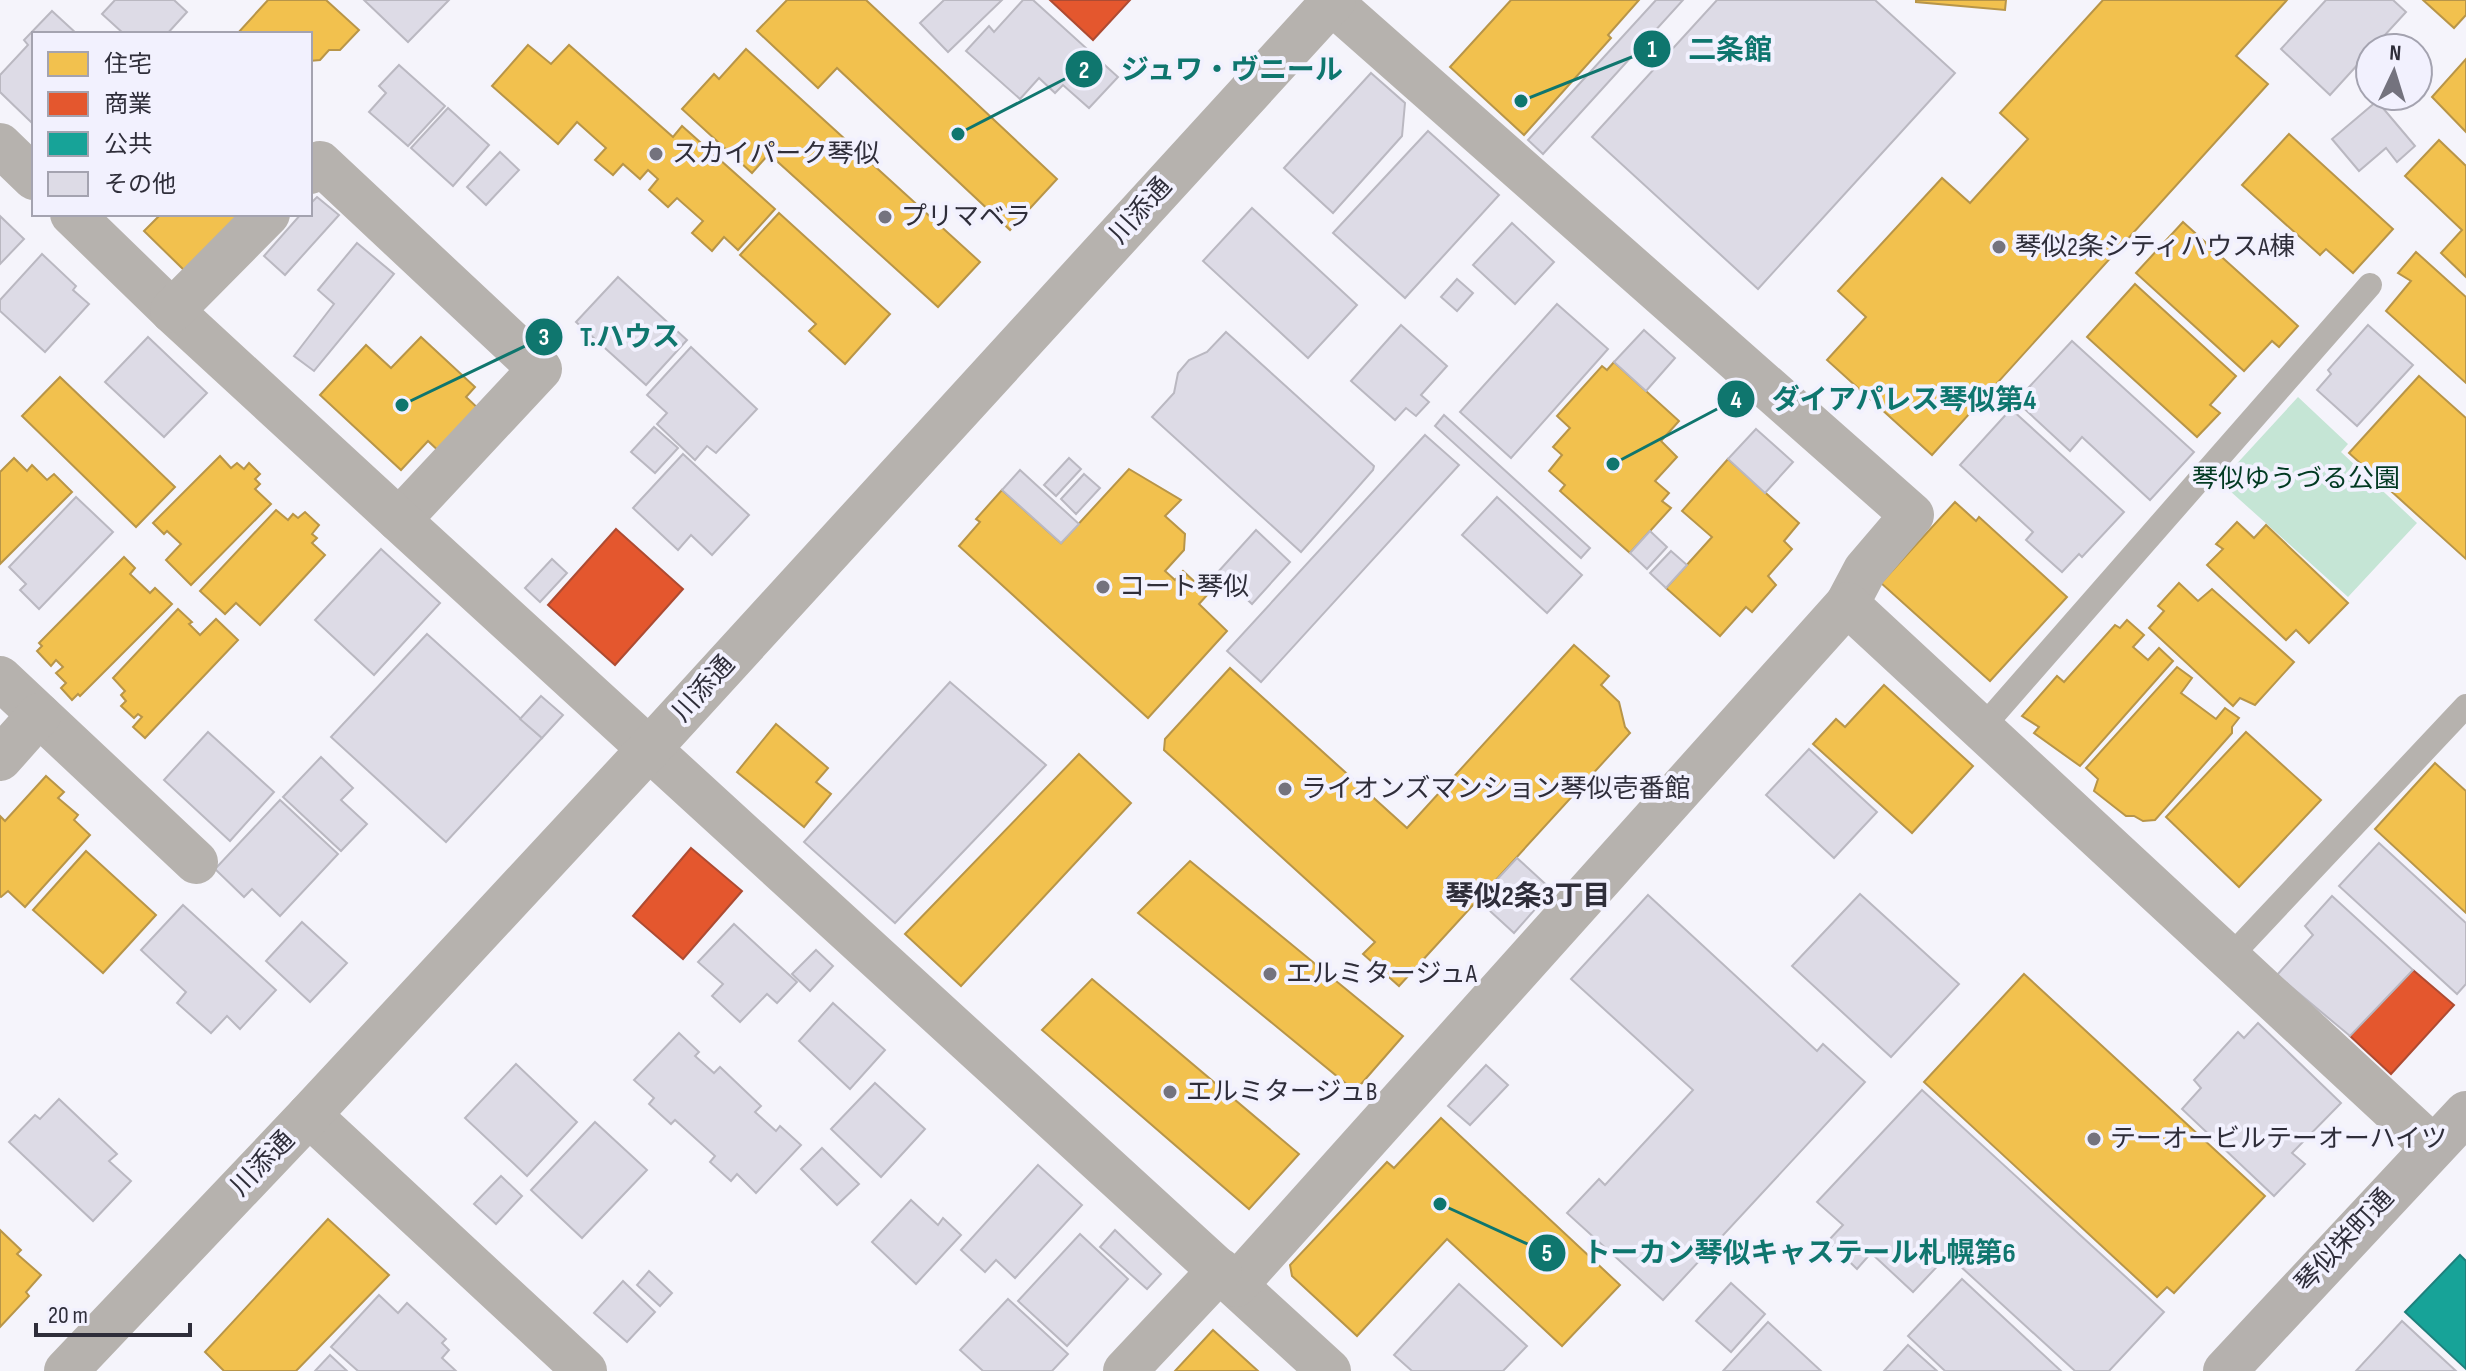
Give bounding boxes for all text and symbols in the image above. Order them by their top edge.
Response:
callout: 二条館 [1632,23,1788,75]
legend [32,32,312,216]
north arrow [2354,32,2434,112]
text: 二条館 [1688,34,1772,67]
text: 1 [1647,35,1657,64]
text: N [2388,40,2402,67]
callout: ジュワ・ヴニール [1064,43,1360,95]
text: 住宅 [104,50,152,79]
text: ジュワ・ヴニール [1121,54,1343,87]
text: 2 [1079,56,1089,85]
text: 商業 [104,90,152,119]
text: 公共 [104,130,152,159]
place label: スカイパーク琴似 [672,139,879,170]
marker: スカイパーク琴似 [647,145,665,163]
text: その他 [104,170,176,199]
street label: 川添通 [1103,172,1179,250]
place label: プリマベラ [901,202,1031,233]
marker: プリマベラ [876,208,894,226]
place label: 琴似2条シティハウスA棟 [2015,232,2295,263]
marker: 琴似2条シティハウスA棟 [1990,238,2008,256]
callout: T.ハウス [524,311,696,363]
text: T.ハウス [580,321,680,354]
text: 3 [539,323,549,352]
callout: ダイアパレス琴似第4 [1716,373,2053,425]
text: ダイアパレス琴似第4 [1772,384,2036,417]
text: 4 [1730,386,1742,415]
park label: 琴似ゆうづる公園 [2192,464,2400,495]
place label: コート琴似 [1119,572,1249,603]
marker: コート琴似 [1094,578,1112,596]
street label: 川添通 [666,650,742,728]
place label: ライオンズマンション琴似壱番館 [1301,774,1690,805]
marker: ライオンズマンション琴似壱番館 [1276,780,1294,798]
district label: 琴似2条3丁目 [1446,880,1610,913]
place label: エルミタージュA [1286,959,1478,990]
marker: エルミタージュA [1261,965,1279,983]
place label: エルミタージュB [1186,1077,1377,1108]
marker: エルミタージュB [1161,1083,1179,1101]
place label: テーオービルテーオーハイツ [2110,1124,2447,1155]
street label: 川添通 [225,1125,301,1203]
marker: テーオービルテーオーハイツ [2085,1130,2103,1148]
street label: 琴似栄町通 [2289,1183,2401,1299]
callout: トーカン琴似キャステール札幌第6 [1527,1227,2032,1279]
text: トーカン琴似キャステール札幌第6 [1582,1237,2016,1270]
text: 5 [1542,1239,1552,1268]
scale bar [36,1287,190,1337]
text: 20 m [48,1301,88,1330]

